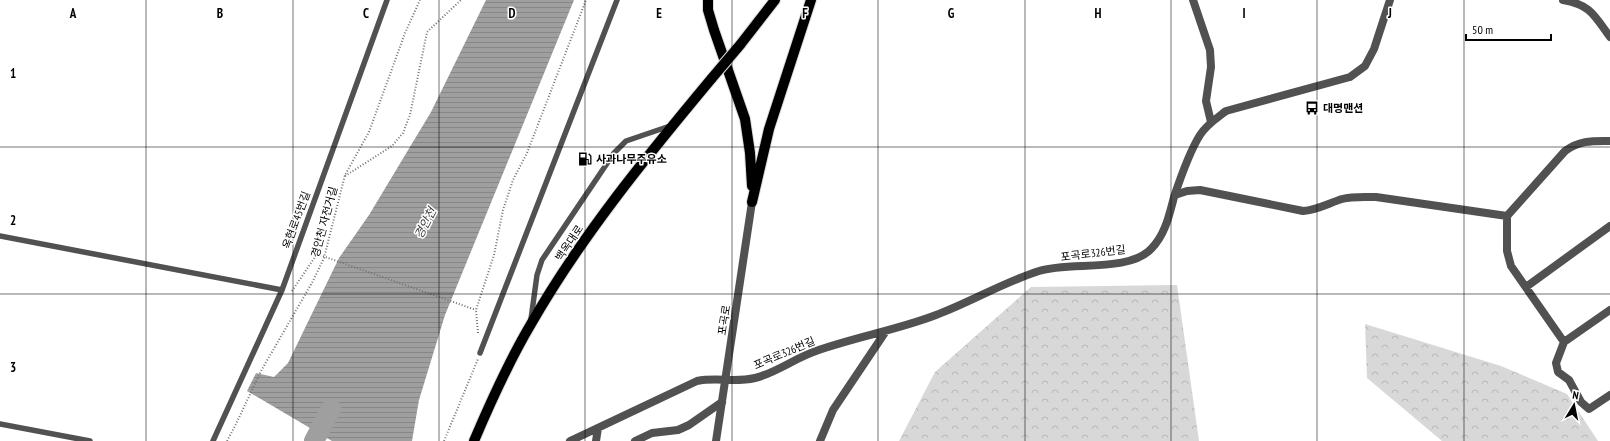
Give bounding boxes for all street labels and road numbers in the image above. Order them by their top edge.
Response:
street label: 경안천 자전거길 [308,185,340,259]
street label: 옥현로45번길 [279,189,313,251]
street label: 백옥대로 [552,222,586,264]
street label: 포곡로326번길 [1060,242,1126,264]
street label: 포곡로 [715,304,733,336]
street label: 포곡로326번길 [751,334,817,372]

